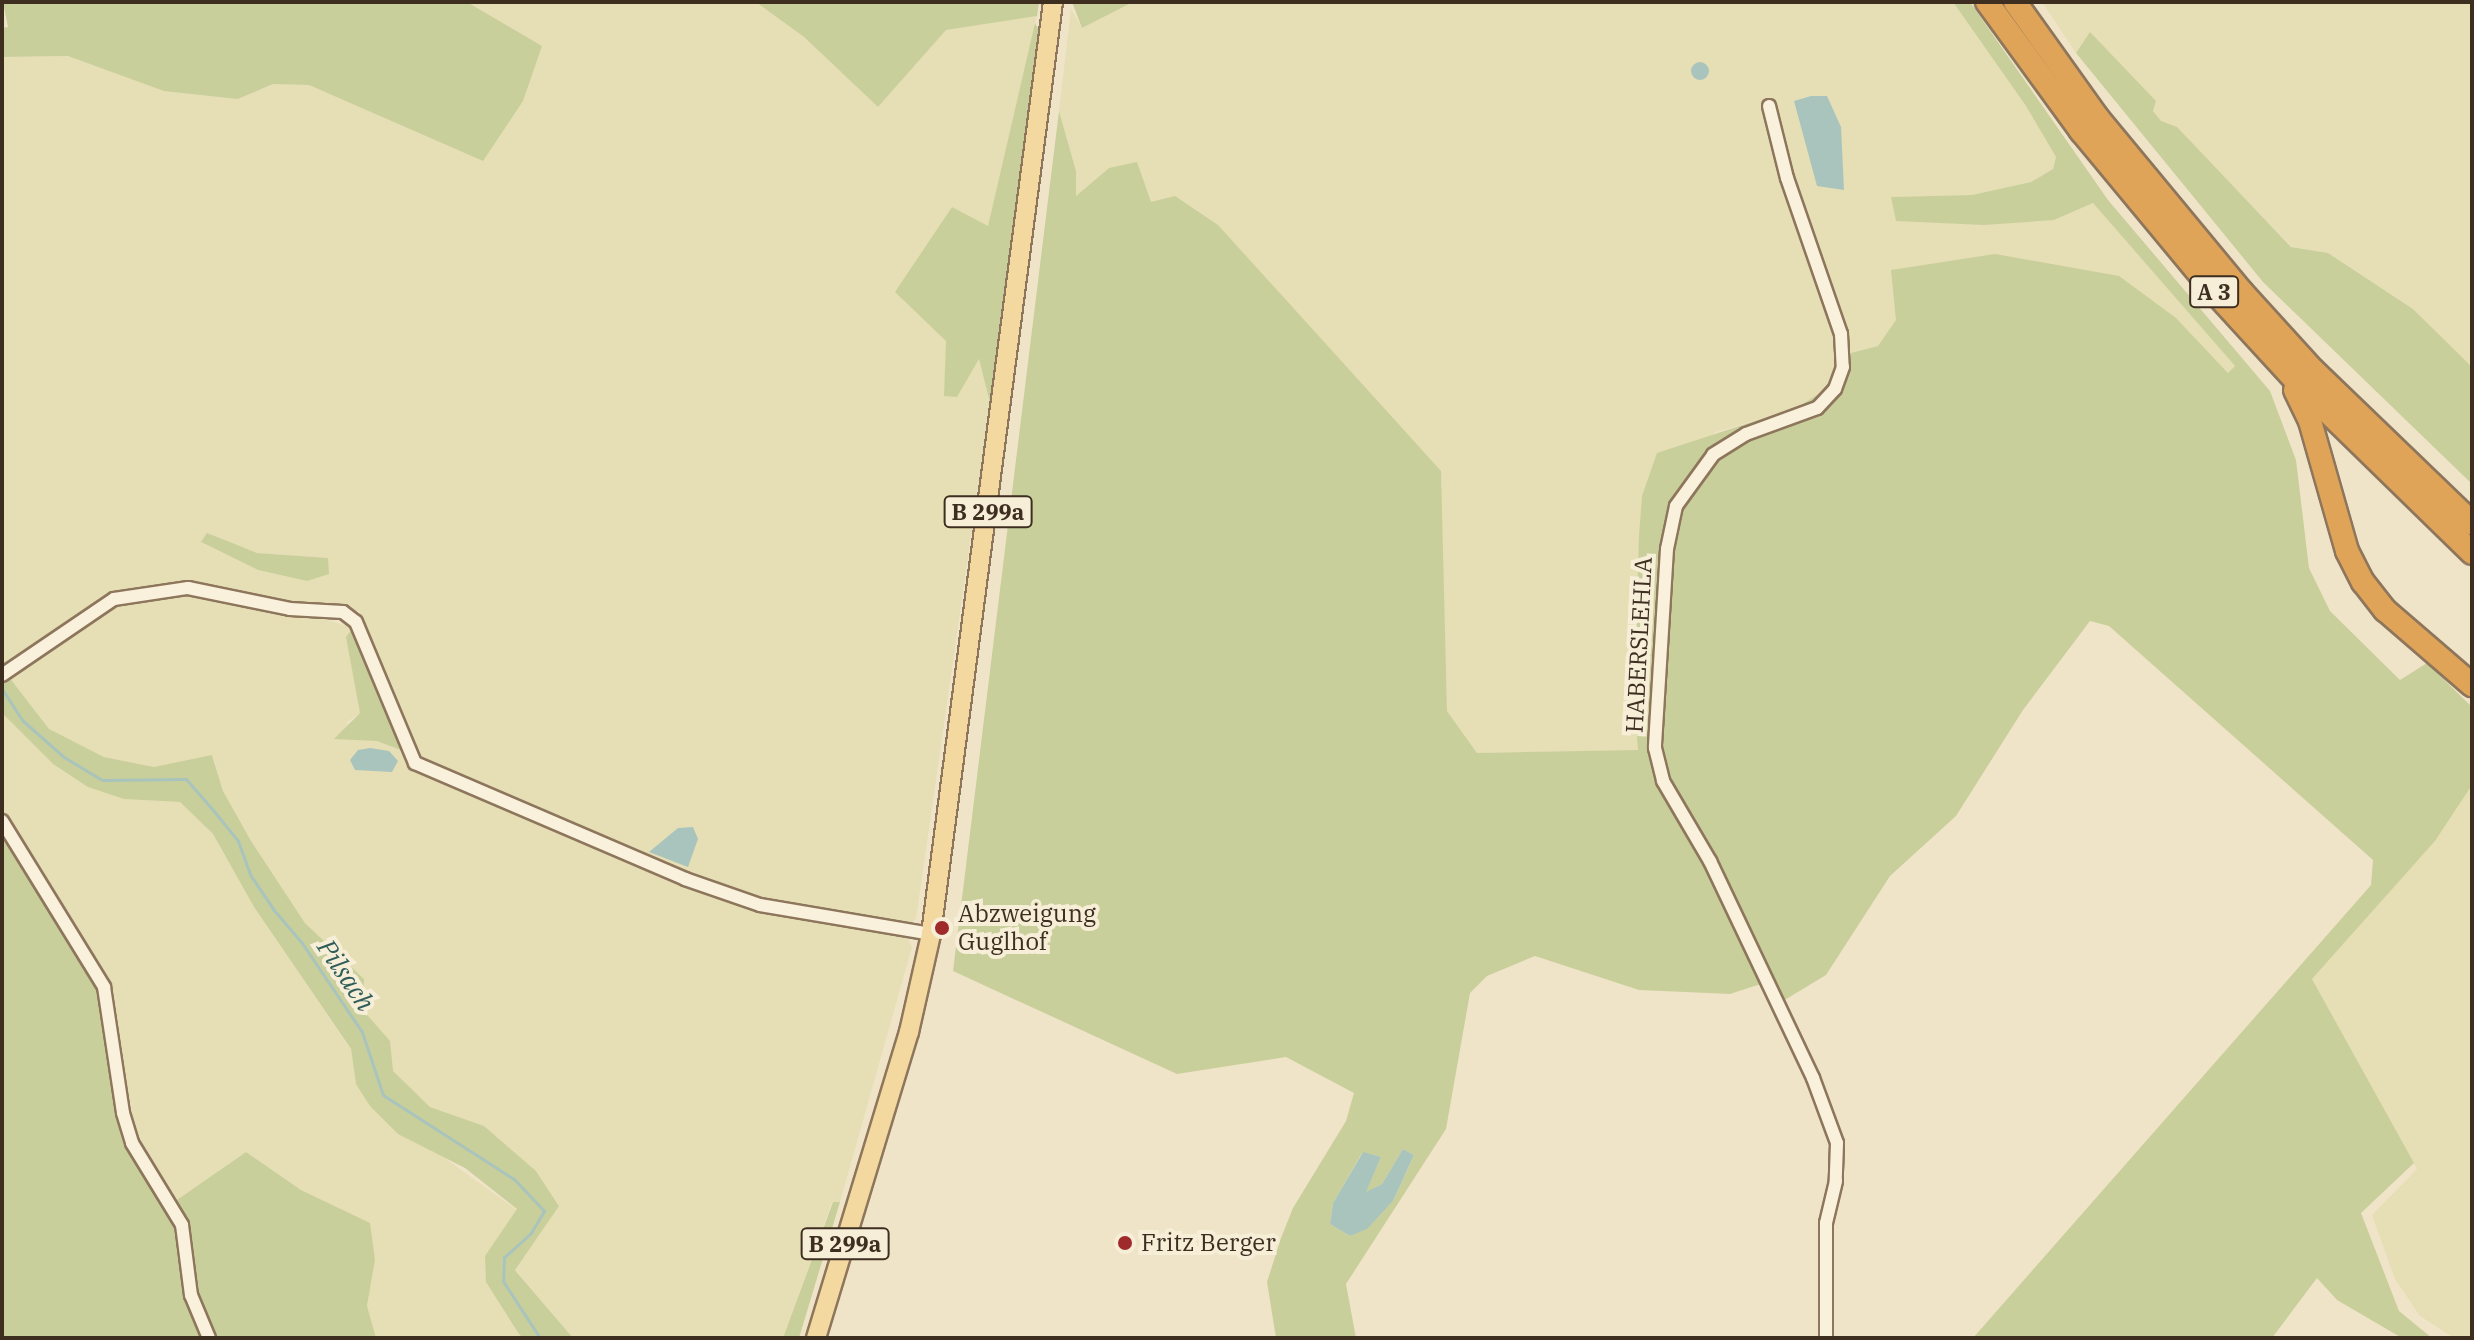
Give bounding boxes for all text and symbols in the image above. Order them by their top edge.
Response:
road number: A 3 [2188,274,2240,310]
road number: B 299a [942,494,1034,530]
street label: HABERSLEHLA [1620,556,1658,734]
place label: Abzweigung Guglhof [958,900,1096,956]
marker: Abzweigung Guglhof [933,919,951,937]
water label: Pilsach [311,933,381,1017]
road number: B 299a [799,1226,891,1262]
place label: Fritz Berger [1141,1229,1276,1257]
marker: Fritz Berger [1116,1234,1134,1252]

